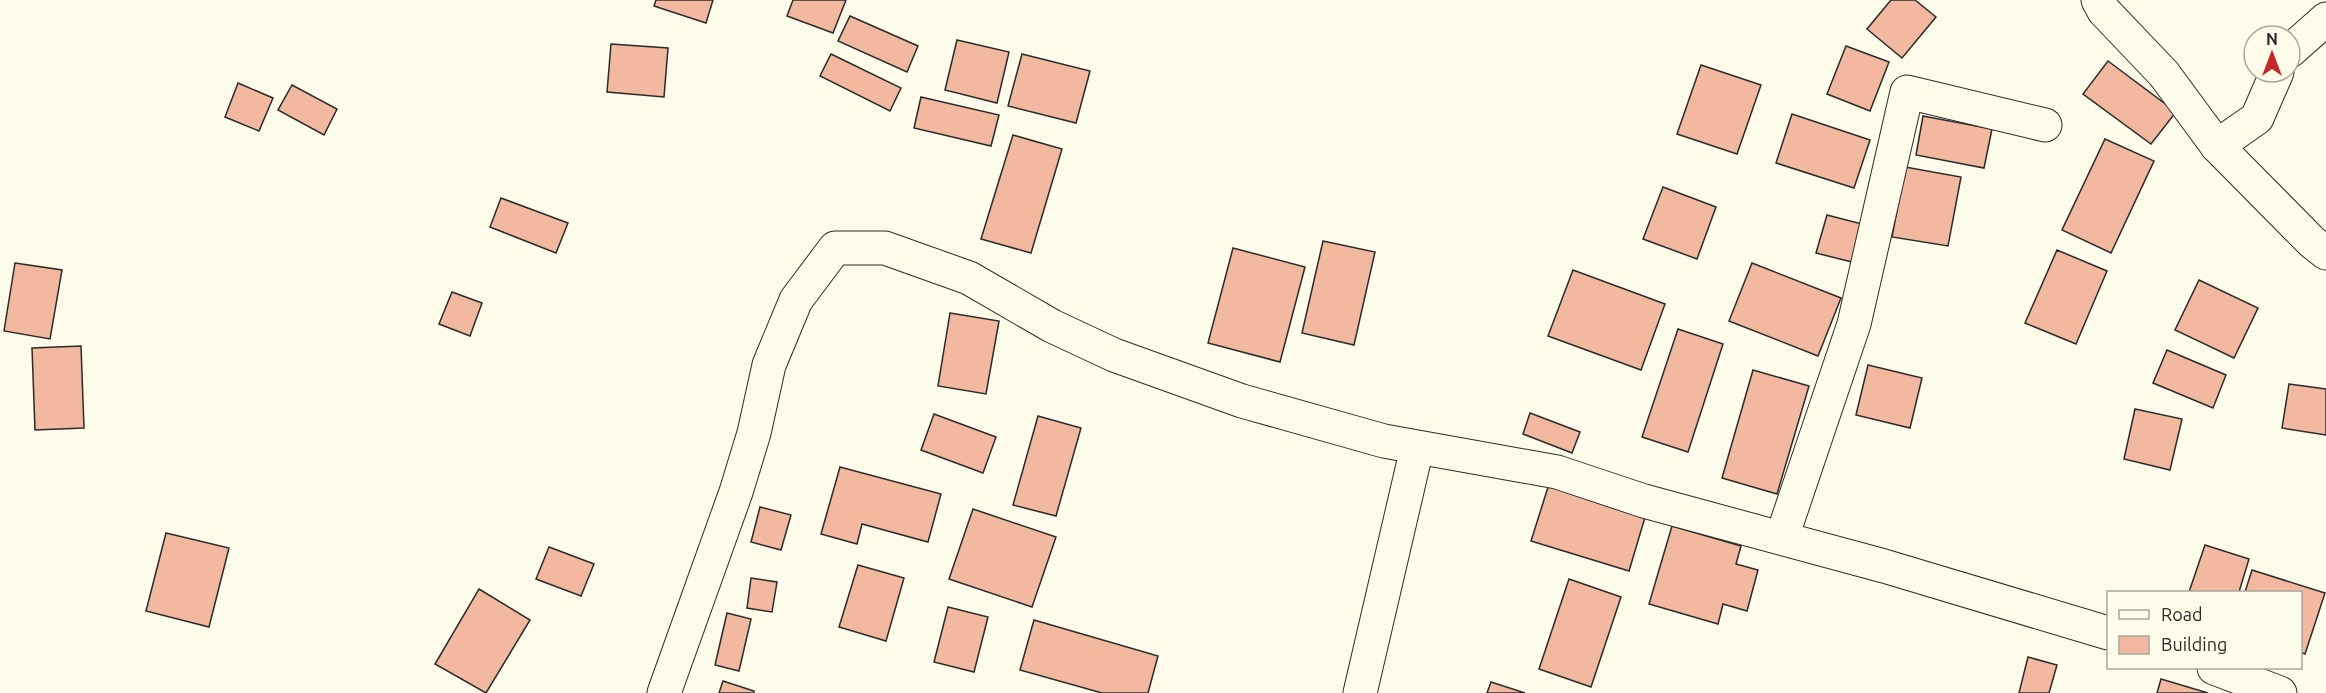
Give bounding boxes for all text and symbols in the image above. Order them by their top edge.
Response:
north arrow [2242,24,2302,84]
text: N [2266,30,2278,48]
legend [2107,591,2302,669]
text: Road [2161,604,2203,624]
text: Building [2161,634,2227,654]

